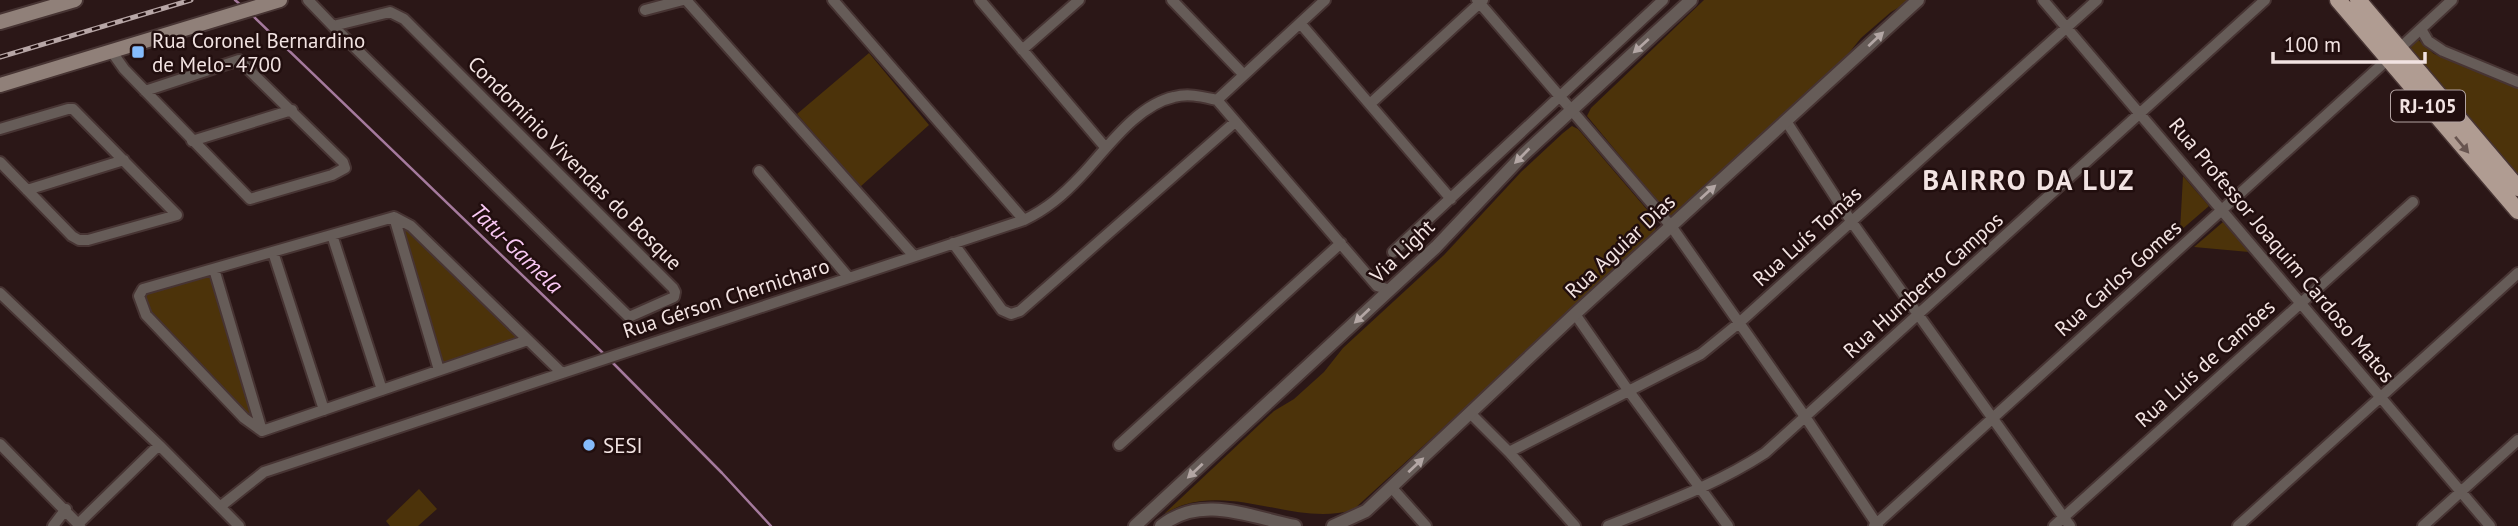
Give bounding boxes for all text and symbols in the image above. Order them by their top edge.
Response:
scale bar [2273,21,2425,65]
place label: Rua Coronel Bernardino de Melo- 4700 [152,27,365,78]
one-way arrow [1867,31,1885,47]
text: 100 m [2284,31,2341,58]
one-way arrow [1632,38,1650,54]
marker: Rua Coronel Bernardino de Melo- 4700 [130,44,146,60]
street label: Condomínio Vivendas do Bosque [462,50,688,276]
road number: RJ-105 [2391,90,2465,122]
street label: Rua Professor Joaquim Cardoso Matos [2163,112,2401,388]
one-way arrow [2454,137,2469,154]
one-way arrow [1514,147,1531,164]
district label: BAIRRO DA LUZ [1923,161,2135,198]
street label: Rua Luís Tomás [1747,180,1867,292]
one-way arrow [1699,184,1717,200]
street label: Rua Aguiar Dias [1559,188,1681,304]
water label: Tatu-Gamela [465,197,569,299]
street label: Rua Humberto Campos [1837,206,2009,364]
street label: Via Light [1363,214,1440,289]
street label: Rua Carlos Gomes [2049,214,2187,342]
street label: Rua Gérson Chernicharo [619,252,833,344]
street label: Rua Luís de Camões [2129,293,2281,433]
one-way arrow [1354,308,1371,324]
place label: SESI [603,432,643,459]
marker: SESI [581,437,597,453]
one-way arrow [1407,457,1424,473]
one-way arrow [1186,463,1204,479]

